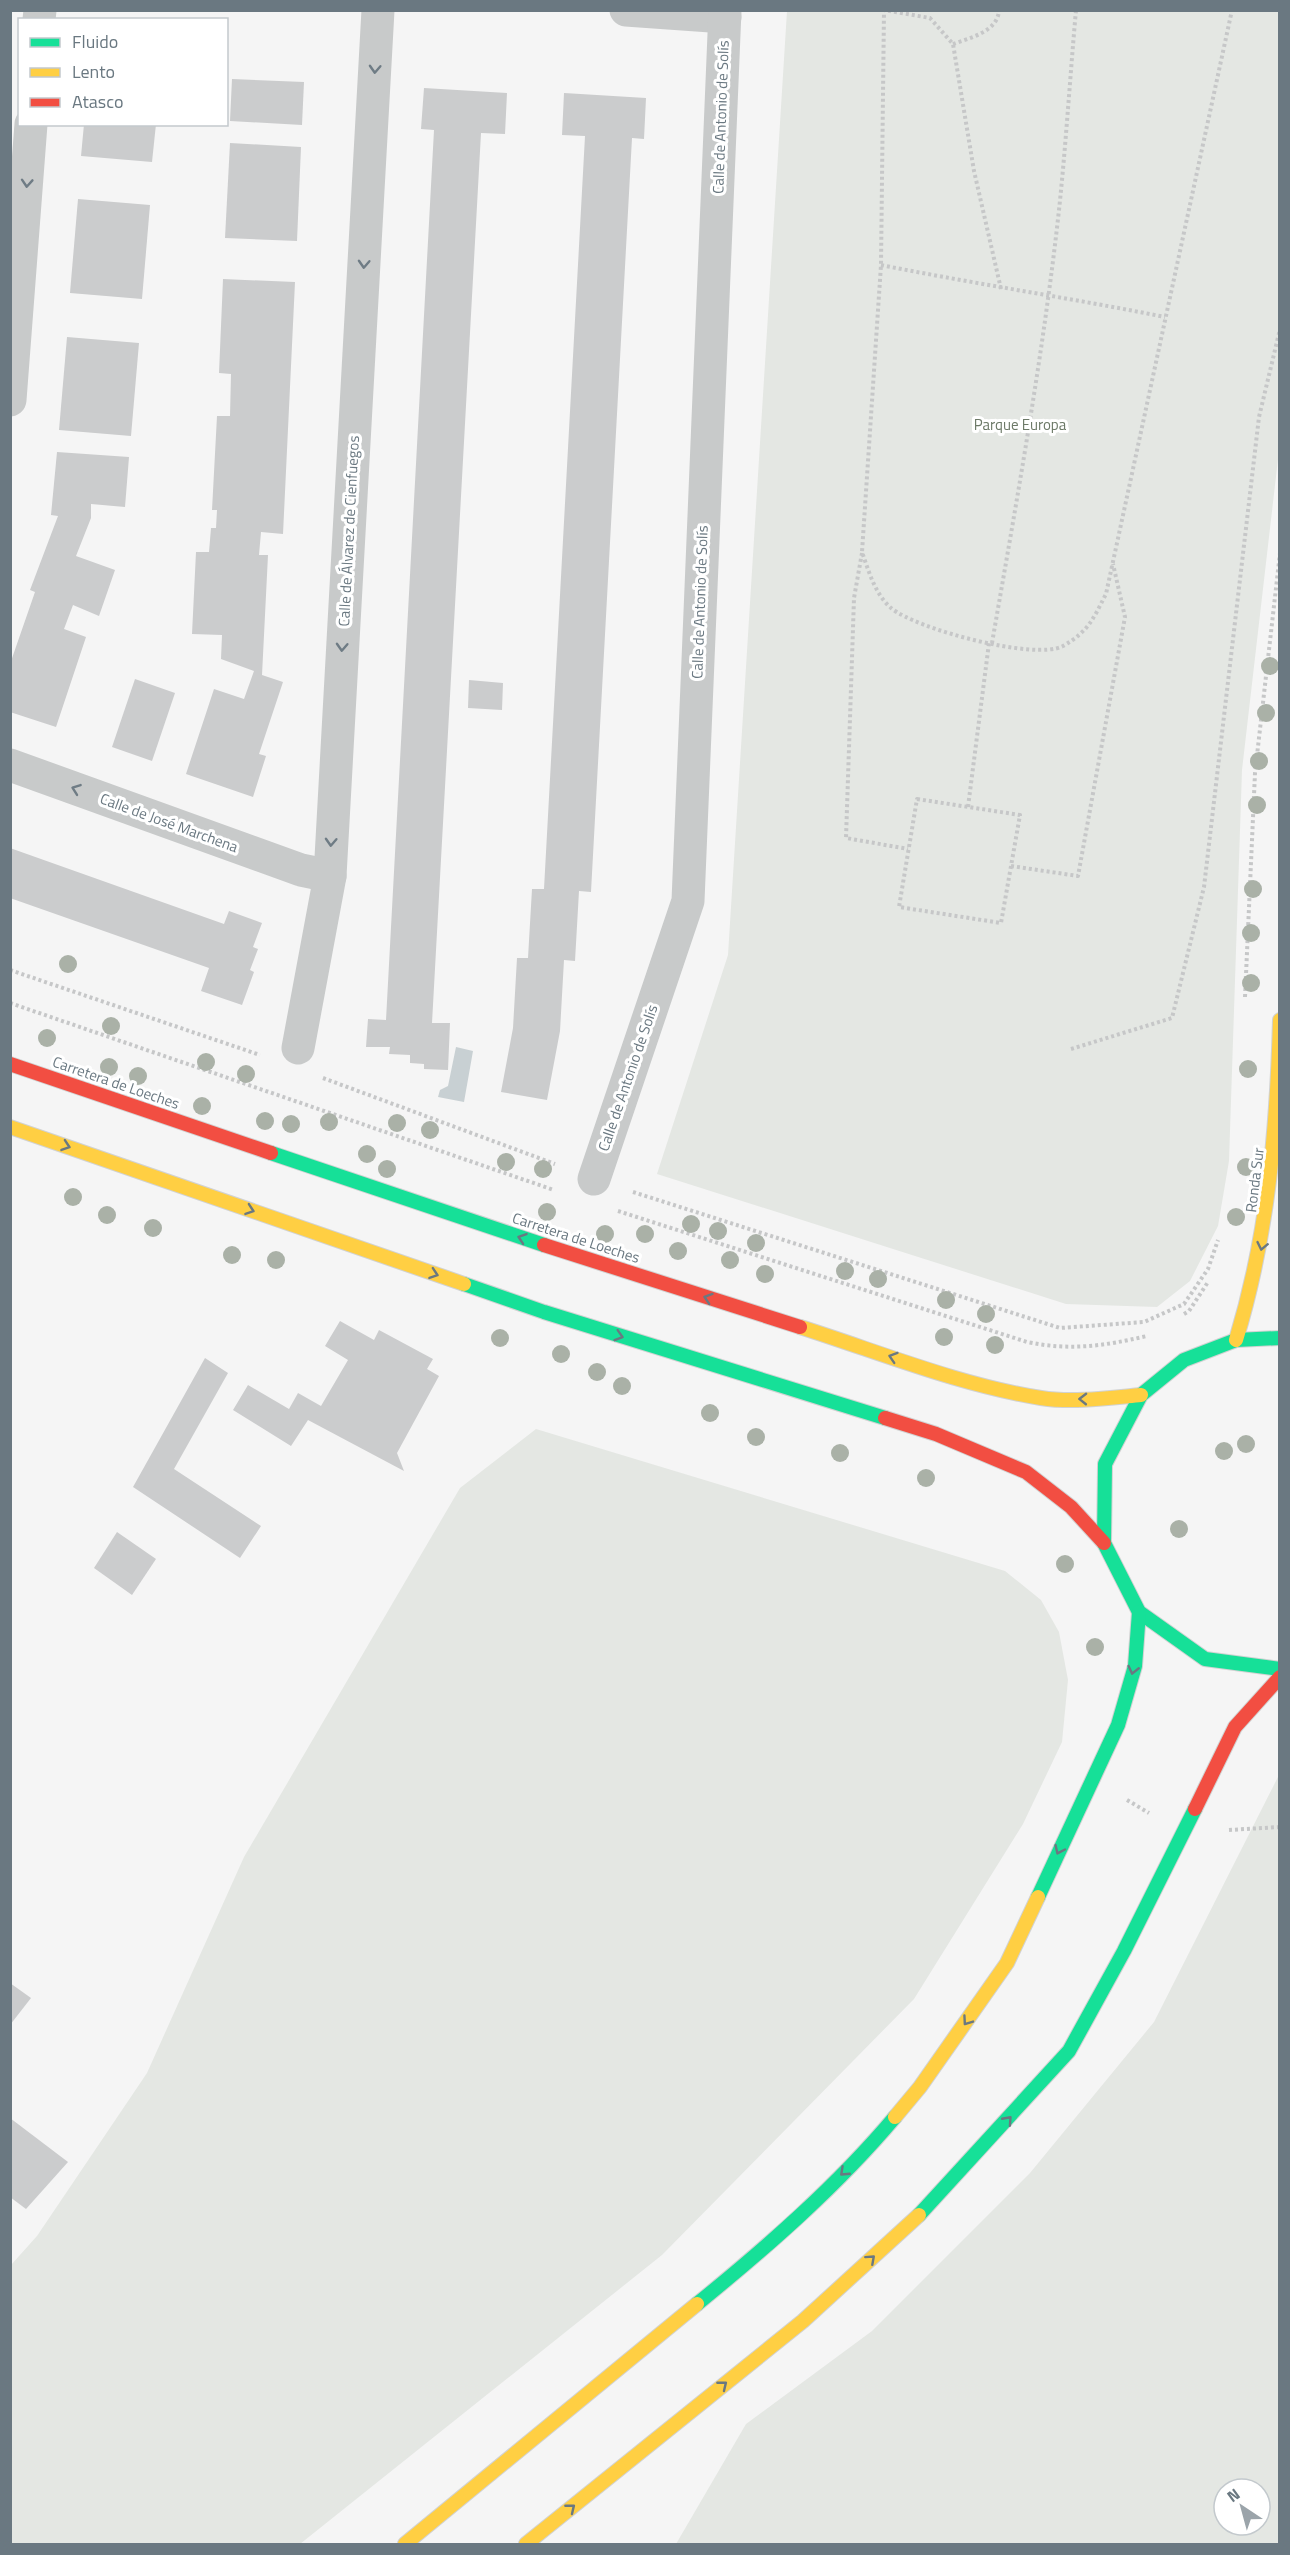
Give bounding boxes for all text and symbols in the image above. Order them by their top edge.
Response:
legend [18,18,228,126]
text: Fluido [72,28,118,55]
street label: Calle de Antonio de Solís [706,40,735,194]
text: Lento [72,58,115,85]
one-way arrow [368,64,381,73]
text: Atasco [72,88,123,115]
one-way arrow [21,178,34,187]
one-way arrow [357,259,370,268]
park label: Parque Europa [974,413,1067,436]
street label: Calle de Álvarez de Cienfuegos [332,435,365,627]
street label: Calle de Antonio de Solís [685,525,714,679]
one-way arrow [336,643,349,652]
one-way arrow [71,784,82,796]
street label: Calle de José Marchena [97,787,242,858]
one-way arrow [325,837,338,846]
street label: Calle de Antonio de Solís [592,1001,663,1154]
street label: Carretera de Loeches [50,1050,183,1115]
one-way arrow [60,1139,71,1152]
street label: Ronda Sur [1239,1146,1270,1214]
one-way arrow [244,1202,255,1215]
street label: Carretera de Loeches [509,1206,643,1269]
one-way arrow [517,1232,528,1245]
one-way arrow [1256,1240,1269,1250]
one-way arrow [428,1266,439,1279]
one-way arrow [703,1293,714,1305]
one-way arrow [613,1329,624,1341]
one-way arrow [888,1352,899,1365]
one-way arrow [1078,1393,1087,1405]
one-way arrow [1128,1665,1141,1675]
one-way arrow [1055,1843,1067,1854]
one-way arrow [963,2014,974,2025]
one-way arrow [1001,2116,1012,2127]
one-way arrow [840,2165,851,2176]
one-way arrow [864,2255,875,2266]
one-way arrow [716,2382,727,2393]
north arrow [1212,2477,1272,2537]
text: N [1222,2482,1245,2508]
one-way arrow [564,2504,575,2515]

